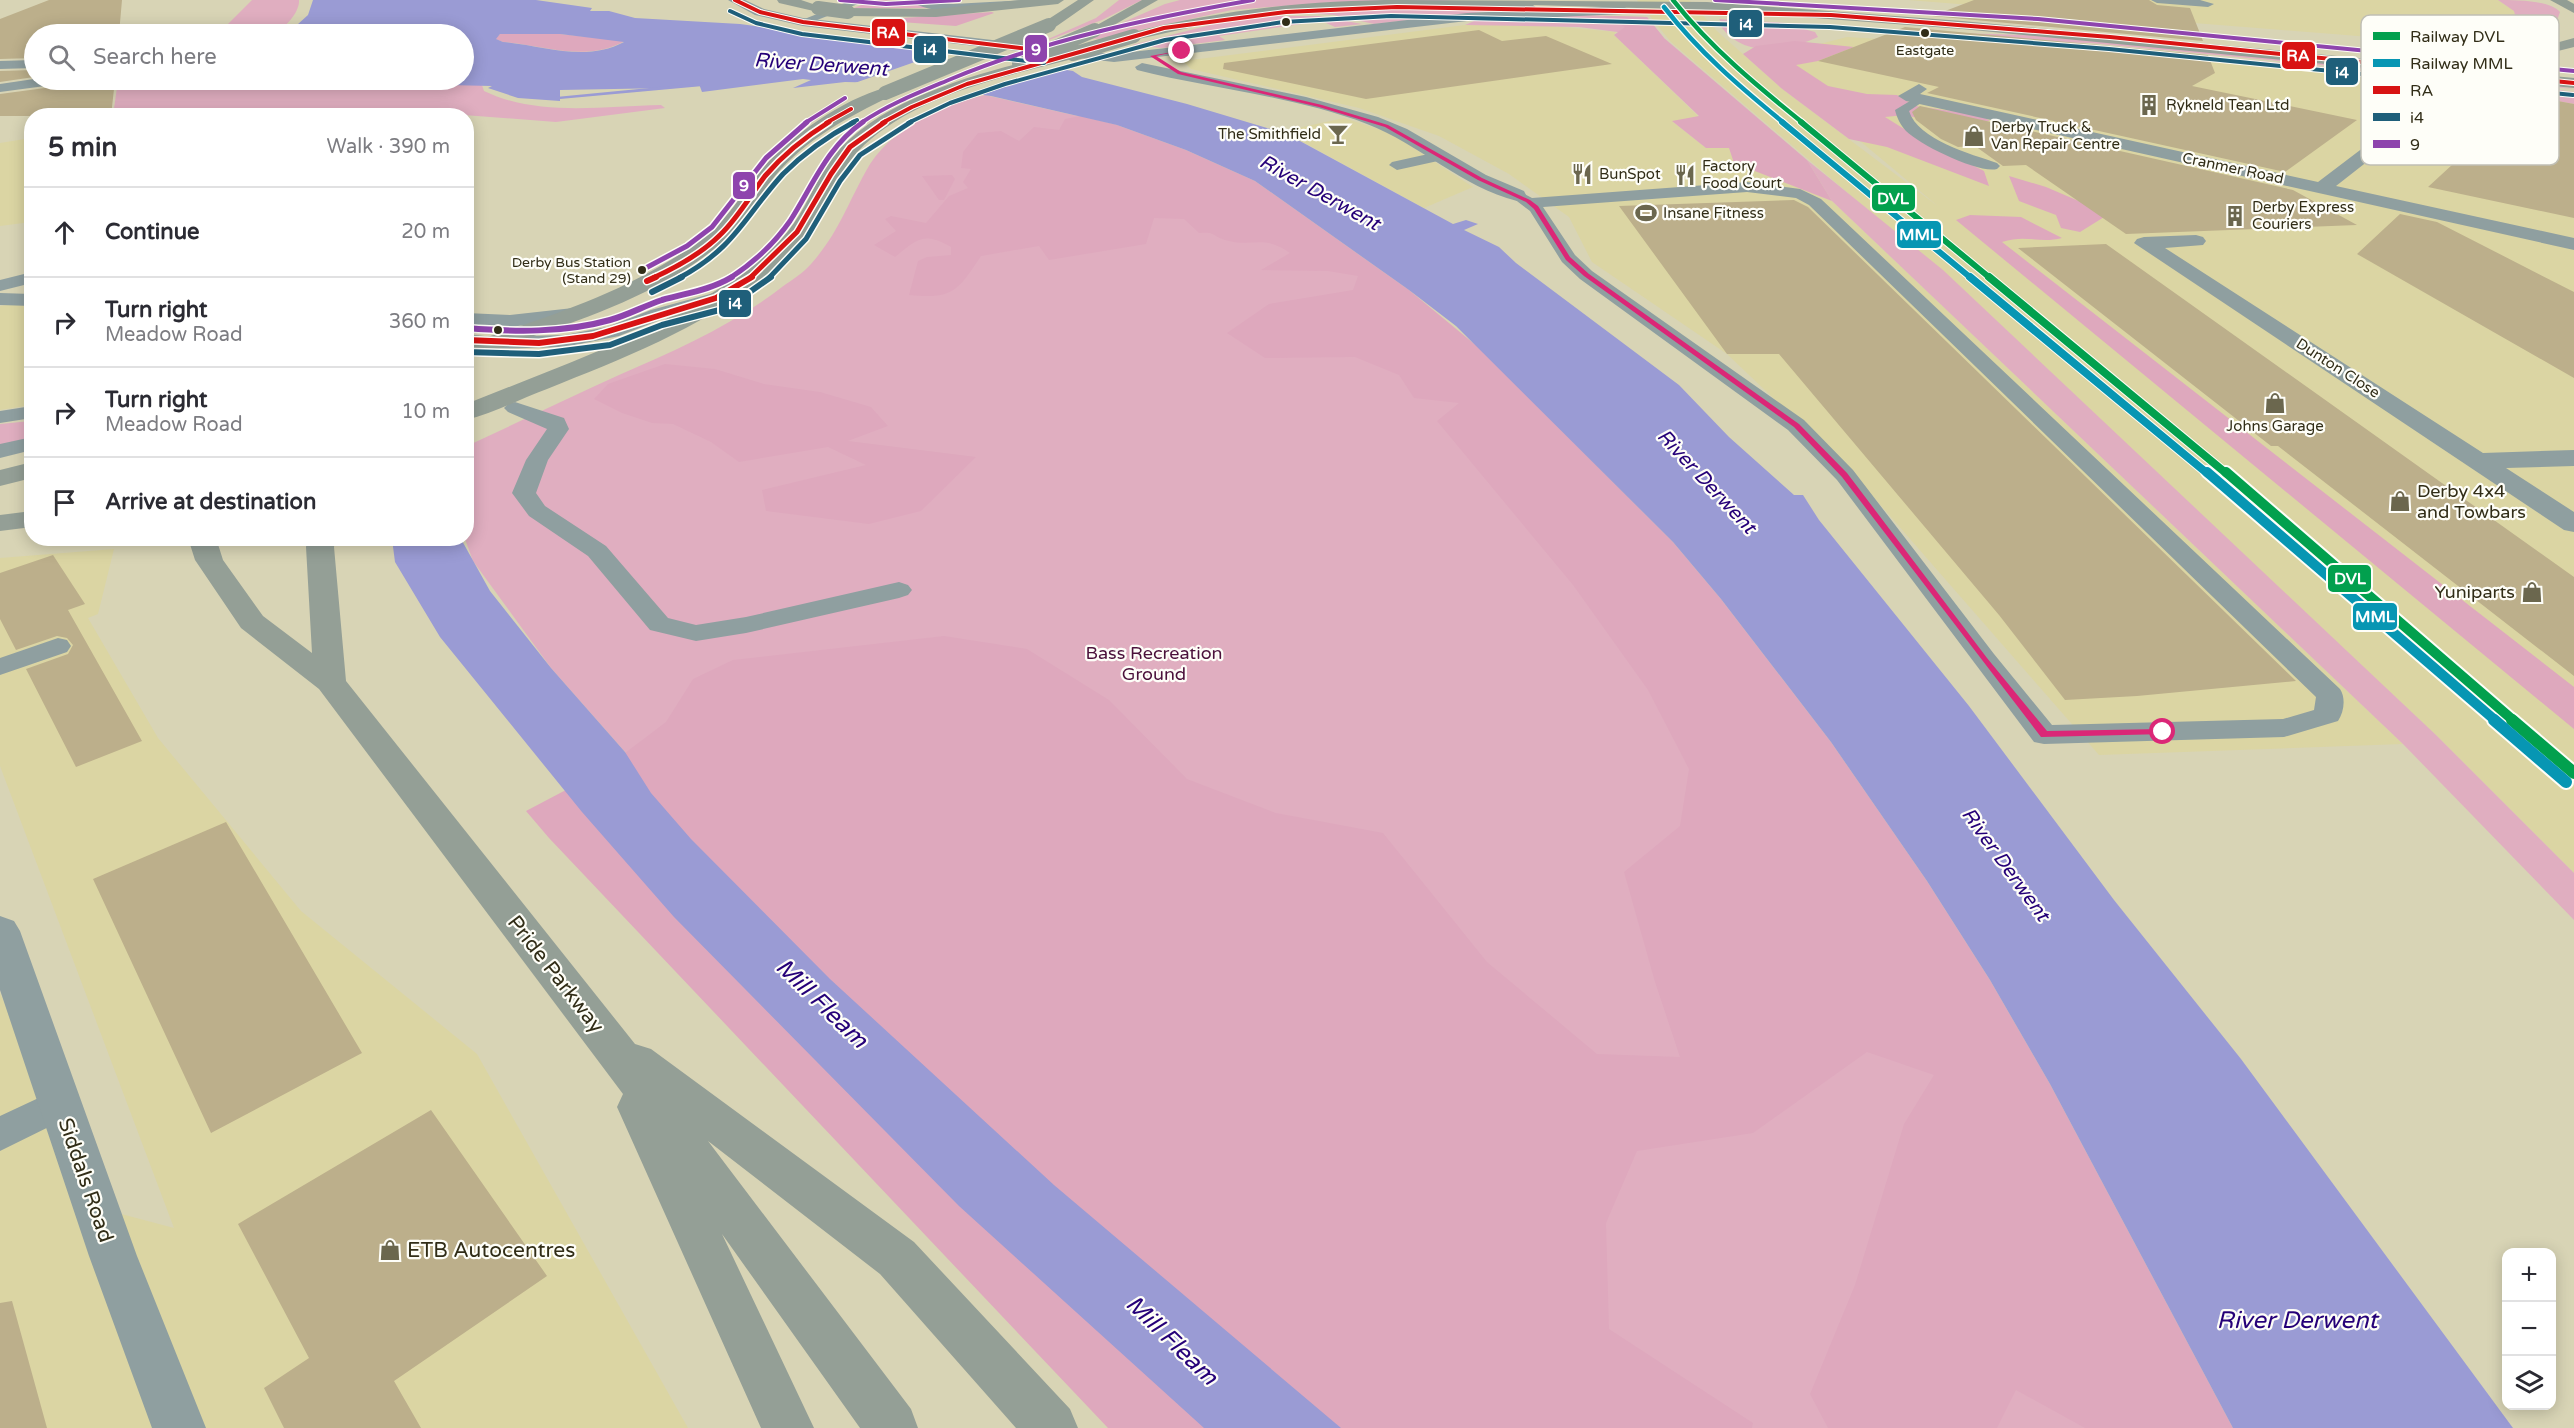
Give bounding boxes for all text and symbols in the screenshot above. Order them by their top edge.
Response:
line badge: i4 [1728,9,1763,38]
text: i4 [1739,15,1753,35]
legend [2361,15,2559,165]
unlabelled marker [1280,16,1292,28]
line badge: RA [871,18,906,47]
text: RA [876,23,900,43]
search box [24,24,474,90]
marker: Eastgate [1919,27,1931,39]
text: Railway DVL [2410,27,2505,47]
line badge: 9 [1024,34,1048,63]
line badge: i4 [913,35,947,64]
route end [1168,37,1194,63]
text: i4 [923,40,937,60]
text: 9 [1031,40,1041,60]
icon: search [45,41,78,74]
line badge: RA [2281,41,2316,70]
place label: Eastgate [1896,42,1954,59]
text: Search here [93,44,217,70]
text: RA [2286,46,2310,66]
water label: River Derwent [753,48,891,82]
text: Railway MML [2410,54,2513,74]
line badge: i4 [2325,57,2359,86]
text: i4 [2335,63,2349,83]
text: RA [2410,81,2433,101]
building icon: Rykneld Tean Ltd [2137,93,2161,117]
place label: Rykneld Tean Ltd [2166,96,2290,114]
text: i4 [2410,108,2424,128]
place label: Derby Truck & Van Repair Centre [1991,118,2120,153]
bar icon: The Smithfield [1326,122,1350,146]
shop icon: Derby Truck & Van Repair Centre [1962,124,1986,148]
place label: The Smithfield [1218,125,1321,143]
text: 5 min [48,132,117,163]
text: Walk · 390 m [327,135,450,159]
text: 9 [2410,135,2420,155]
street label: Cranmer Road [2181,148,2285,188]
water label: River Derwent [1255,150,1386,237]
place label: Factory Food Court [1702,157,1782,192]
restaurant icon: BunSpot [1570,162,1594,186]
restaurant icon: Factory Food Court [1673,163,1697,187]
place label: BunSpot [1599,165,1661,183]
line badge: 9 [732,171,756,200]
text: 9 [739,176,749,196]
line badge: DVL [1871,184,1916,212]
text: DVL [1877,189,1910,209]
place label: Derby Express Couriers [2252,198,2354,233]
sports icon: Insane Fitness [1634,201,1658,225]
place label: Insane Fitness [1663,204,1764,222]
building icon: Derby Express Couriers [2223,204,2247,228]
icon: ahead [48,216,81,249]
text: Continue [105,219,200,245]
text: 20 m [401,220,450,244]
line badge: MML [1896,220,1942,249]
text: MML [1899,225,1940,245]
place label: Derby Bus Station (Stand 29) [512,254,631,287]
marker: Derby Bus Station (Stand 29) [636,264,648,276]
line badge: i4 [718,289,752,318]
text: i4 [728,294,742,314]
text: Turn right [105,297,207,323]
icon: right [48,306,81,339]
text: 360 m [389,310,450,334]
text: Meadow Road [105,323,243,347]
unlabelled marker [492,324,504,336]
street label: Dunton Close [2293,334,2383,402]
text: Turn right [105,387,207,413]
shop icon: Johns Garage [2263,391,2287,415]
icon: right [48,396,81,429]
text: 10 m [401,400,450,424]
text: Meadow Road [105,413,243,437]
place label: Johns Garage [2226,417,2324,435]
water label: River Derwent [1652,424,1762,541]
place label: Derby 4x4 and Towbars [2417,480,2526,523]
icon: arrive [48,486,81,519]
text: Arrive at destination [105,489,316,515]
shop icon: Derby 4x4 and Towbars [2388,489,2412,513]
line badge: DVL [2327,564,2372,593]
text: DVL [2334,569,2367,589]
shop icon: Yuniparts [2520,580,2544,604]
place label: Yuniparts [2434,581,2515,603]
line badge: MML [2352,602,2398,631]
text: MML [2355,607,2396,627]
park label: Bass Recreation Ground [1085,642,1223,685]
route start [2149,718,2175,744]
water label: River Derwent [1956,803,2056,928]
street label: Pride Parkway [502,911,609,1038]
water label: Mill Fleam [770,952,874,1055]
street label: Siddals Road [53,1115,118,1246]
shop icon: ETB Autocentres [378,1238,402,1262]
place label: ETB Autocentres [407,1238,575,1263]
map controls [2502,1248,2556,1410]
button: + [2502,1248,2556,1302]
water label: Mill Fleam [1120,1289,1224,1392]
button: − [2502,1302,2556,1356]
water label: River Derwent [2217,1306,2380,1335]
button: layers [2502,1356,2556,1410]

